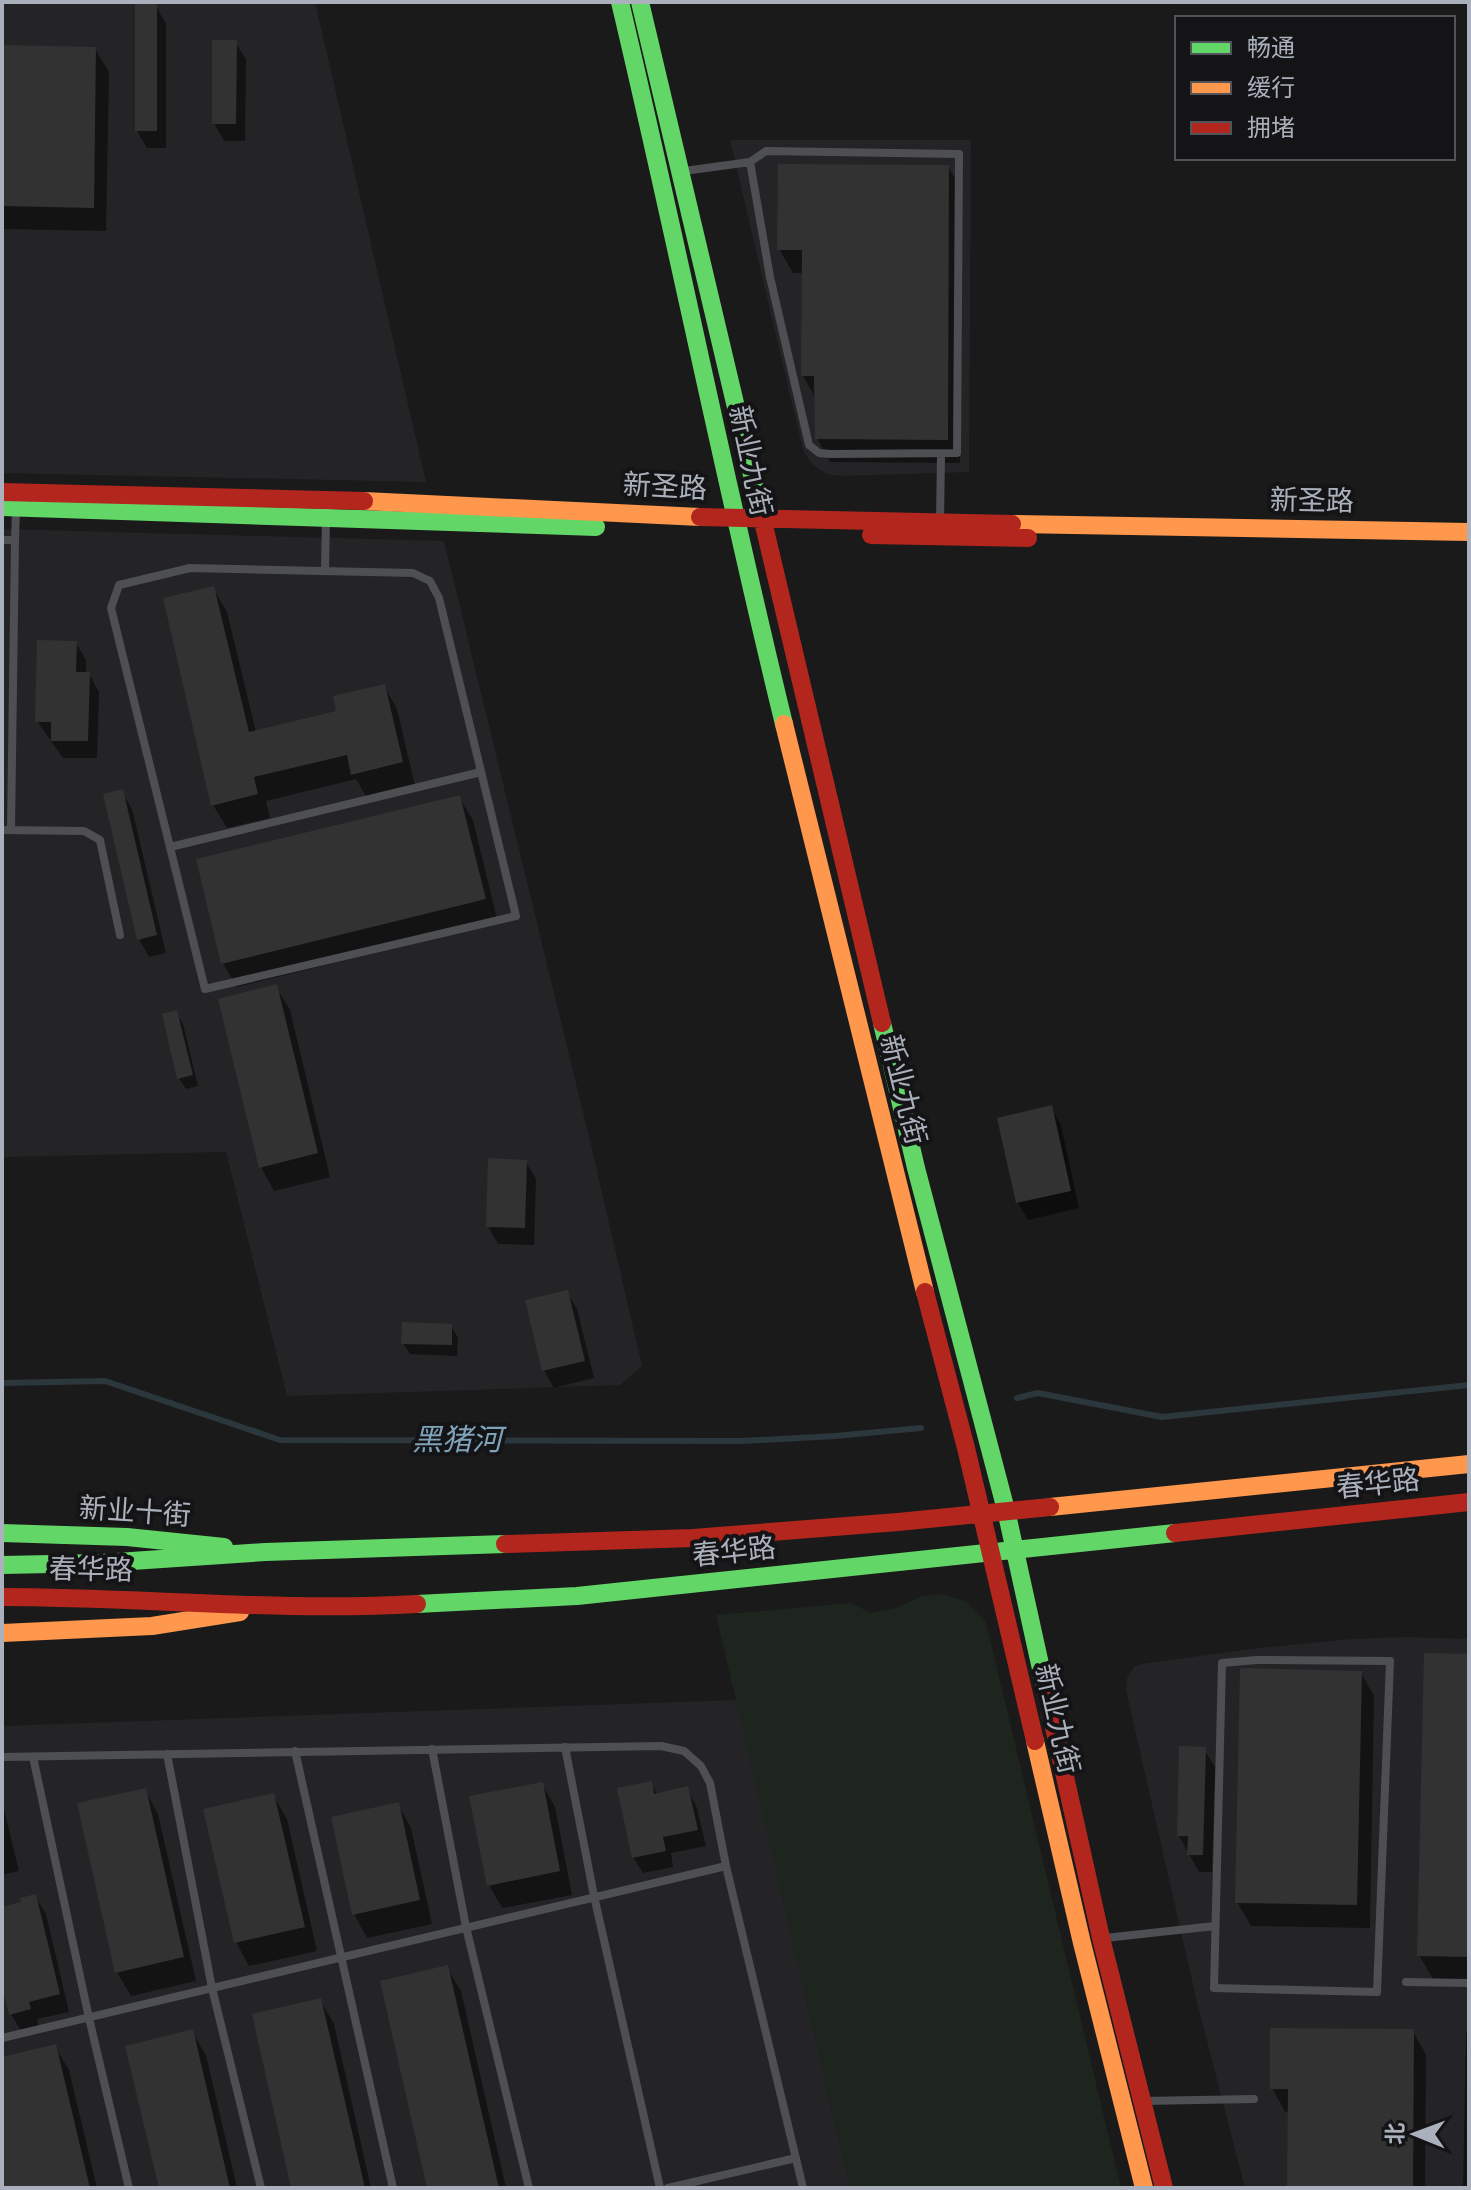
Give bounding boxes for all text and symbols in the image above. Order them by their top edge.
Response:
legend [1175,16,1455,160]
text: 畅通 [1247,34,1295,63]
text: 缓行 [1247,74,1295,103]
text: 拥堵 [1247,114,1295,143]
street label: 新业九街 [722,403,778,519]
street label: 新圣路 [622,468,708,506]
street label: 新圣路 [1270,483,1354,519]
street label: 新业九街 [873,1032,933,1148]
water label: 黑猪河 [412,1422,507,1459]
street label: 春华路 [1334,1463,1422,1505]
street label: 新业十街 [78,1491,192,1533]
street label: 春华路 [690,1531,778,1573]
street label: 春华路 [49,1552,133,1588]
street label: 新业九街 [1028,1661,1086,1777]
north arrow [1375,2094,1455,2174]
text: 北 [1383,2122,1409,2145]

